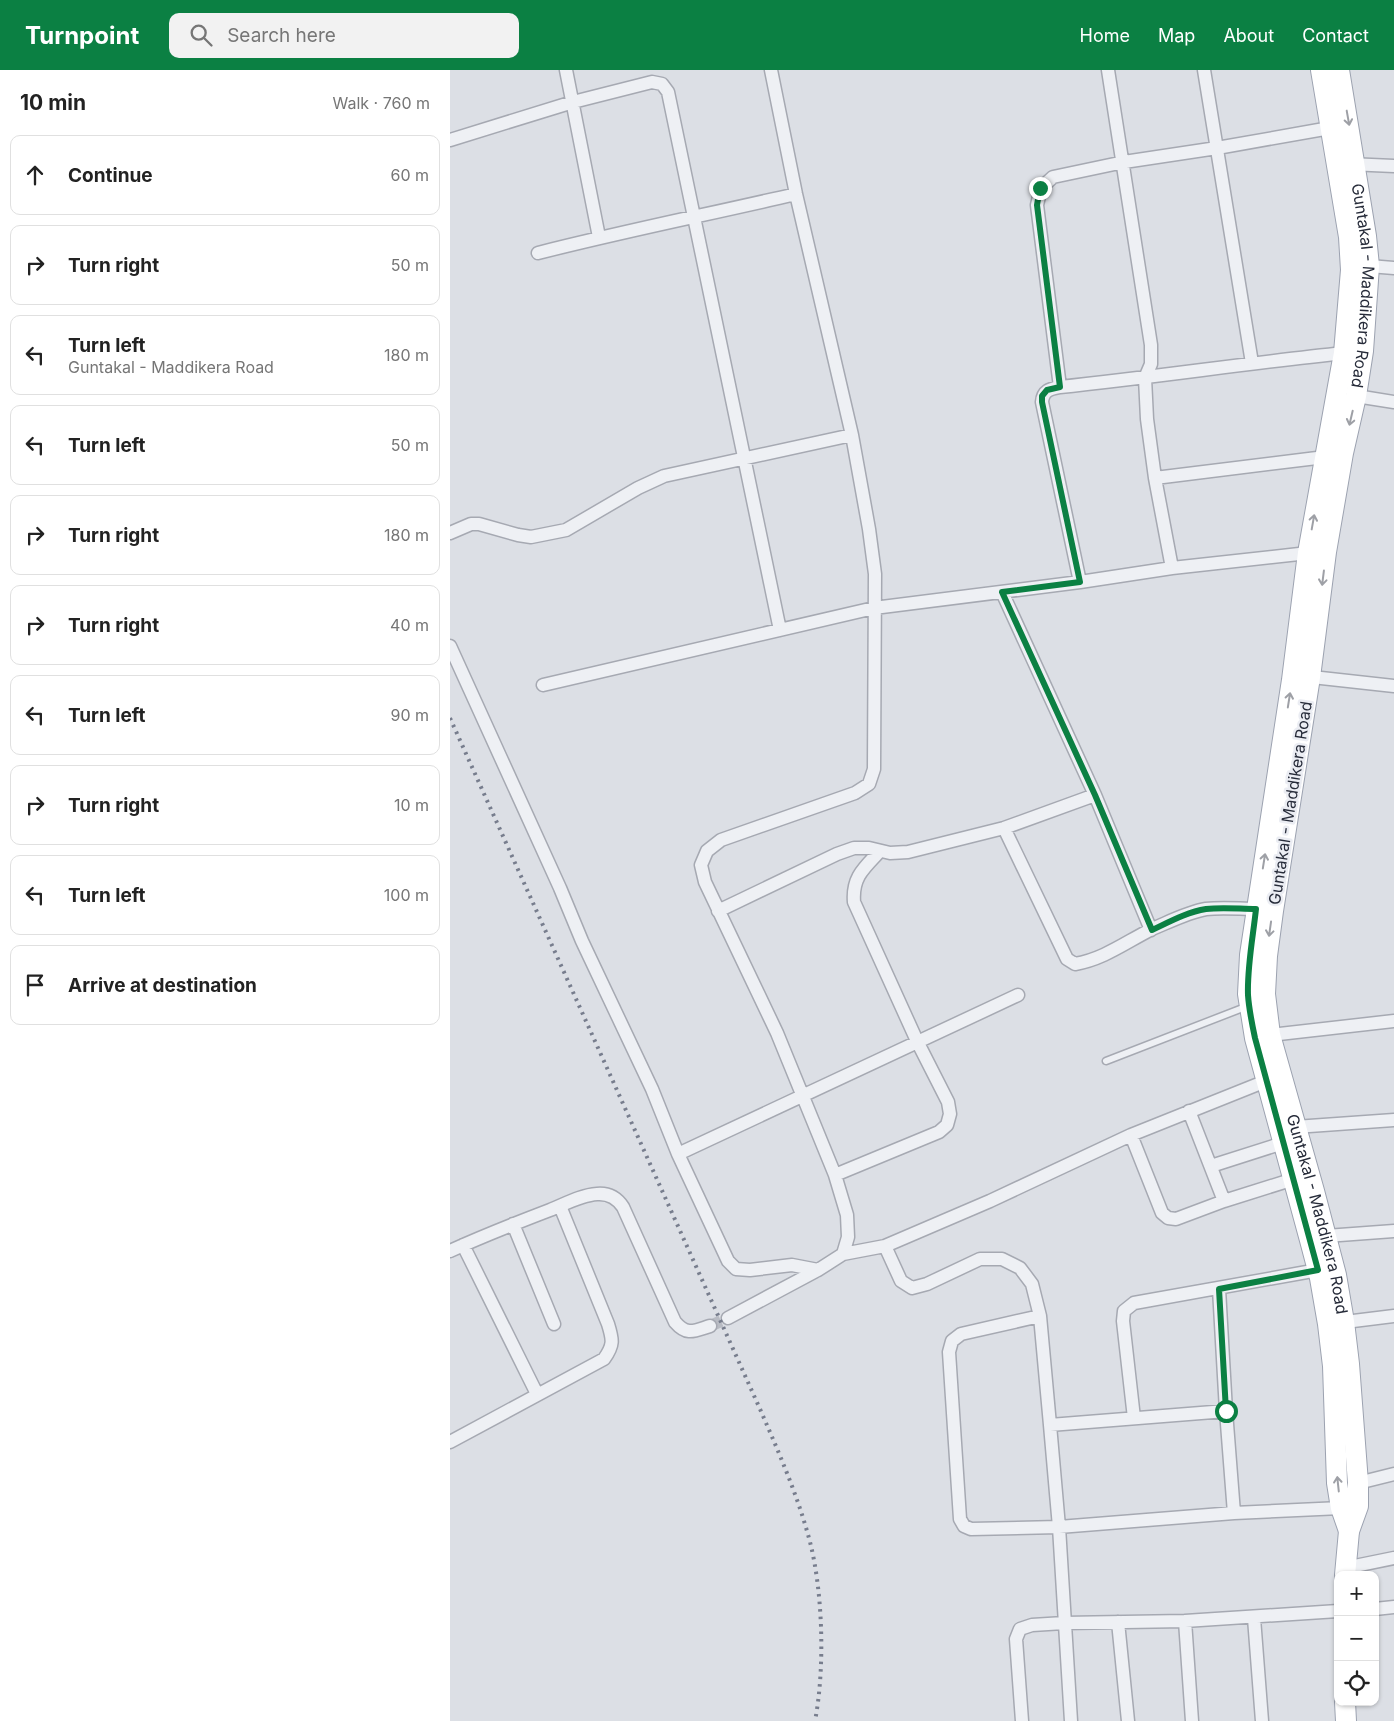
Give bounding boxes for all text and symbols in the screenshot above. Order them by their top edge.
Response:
search box [169,13,519,58]
text: Turnpoint [25,21,139,50]
icon: search [187,21,215,49]
text: Search here [227,24,336,47]
text: Home [1080,25,1130,46]
text: Map [1158,25,1195,46]
text: About [1223,25,1274,46]
text: Contact [1302,25,1369,46]
text: 10 min [20,90,86,115]
text: Walk · 760 m [332,93,430,113]
one-way arrow [1343,110,1353,126]
icon: ahead [21,161,49,189]
text: Continue [68,164,153,187]
text: 60 m [390,165,429,185]
route end [1029,177,1052,200]
street label: Guntakal - Maddikera Road [1347,182,1379,390]
icon: right [21,251,49,279]
text: Turn right [68,254,159,277]
text: 50 m [391,255,429,275]
text: Turn left [68,334,146,357]
icon: left [21,341,49,369]
text: 180 m [384,345,429,365]
text: Guntakal - Maddikera Road [68,357,274,377]
one-way arrow [1346,409,1355,425]
icon: left [21,431,49,459]
text: Turn left [68,434,146,457]
text: 50 m [391,435,429,455]
one-way arrow [1309,514,1319,530]
icon: right [21,521,49,549]
text: Turn right [68,524,159,547]
text: 180 m [384,525,429,545]
one-way arrow [1318,569,1328,585]
icon: right [21,611,49,639]
text: Turn right [68,614,159,637]
text: 40 m [390,615,429,635]
one-way arrow [1284,693,1294,709]
street label: Guntakal - Maddikera Road [1264,700,1316,906]
icon: left [21,701,49,729]
text: Turn left [68,704,146,727]
text: 90 m [390,705,429,725]
icon: right [21,791,49,819]
text: Turn right [68,794,159,817]
text: 10 m [394,795,429,815]
one-way arrow [1259,853,1269,869]
icon: left [21,881,49,909]
text: Turn left [68,884,146,907]
text: 100 m [384,885,429,905]
one-way arrow [1265,920,1275,936]
icon: arrive [21,971,49,999]
text: Arrive at destination [68,974,257,997]
street label: Guntakal - Maddikera Road [1283,1112,1352,1315]
route start [1215,1400,1238,1423]
one-way arrow [1333,1477,1343,1493]
map controls [1334,1571,1379,1706]
button: + [1334,1571,1379,1616]
button: − [1334,1616,1379,1661]
button: locate [1334,1661,1379,1706]

